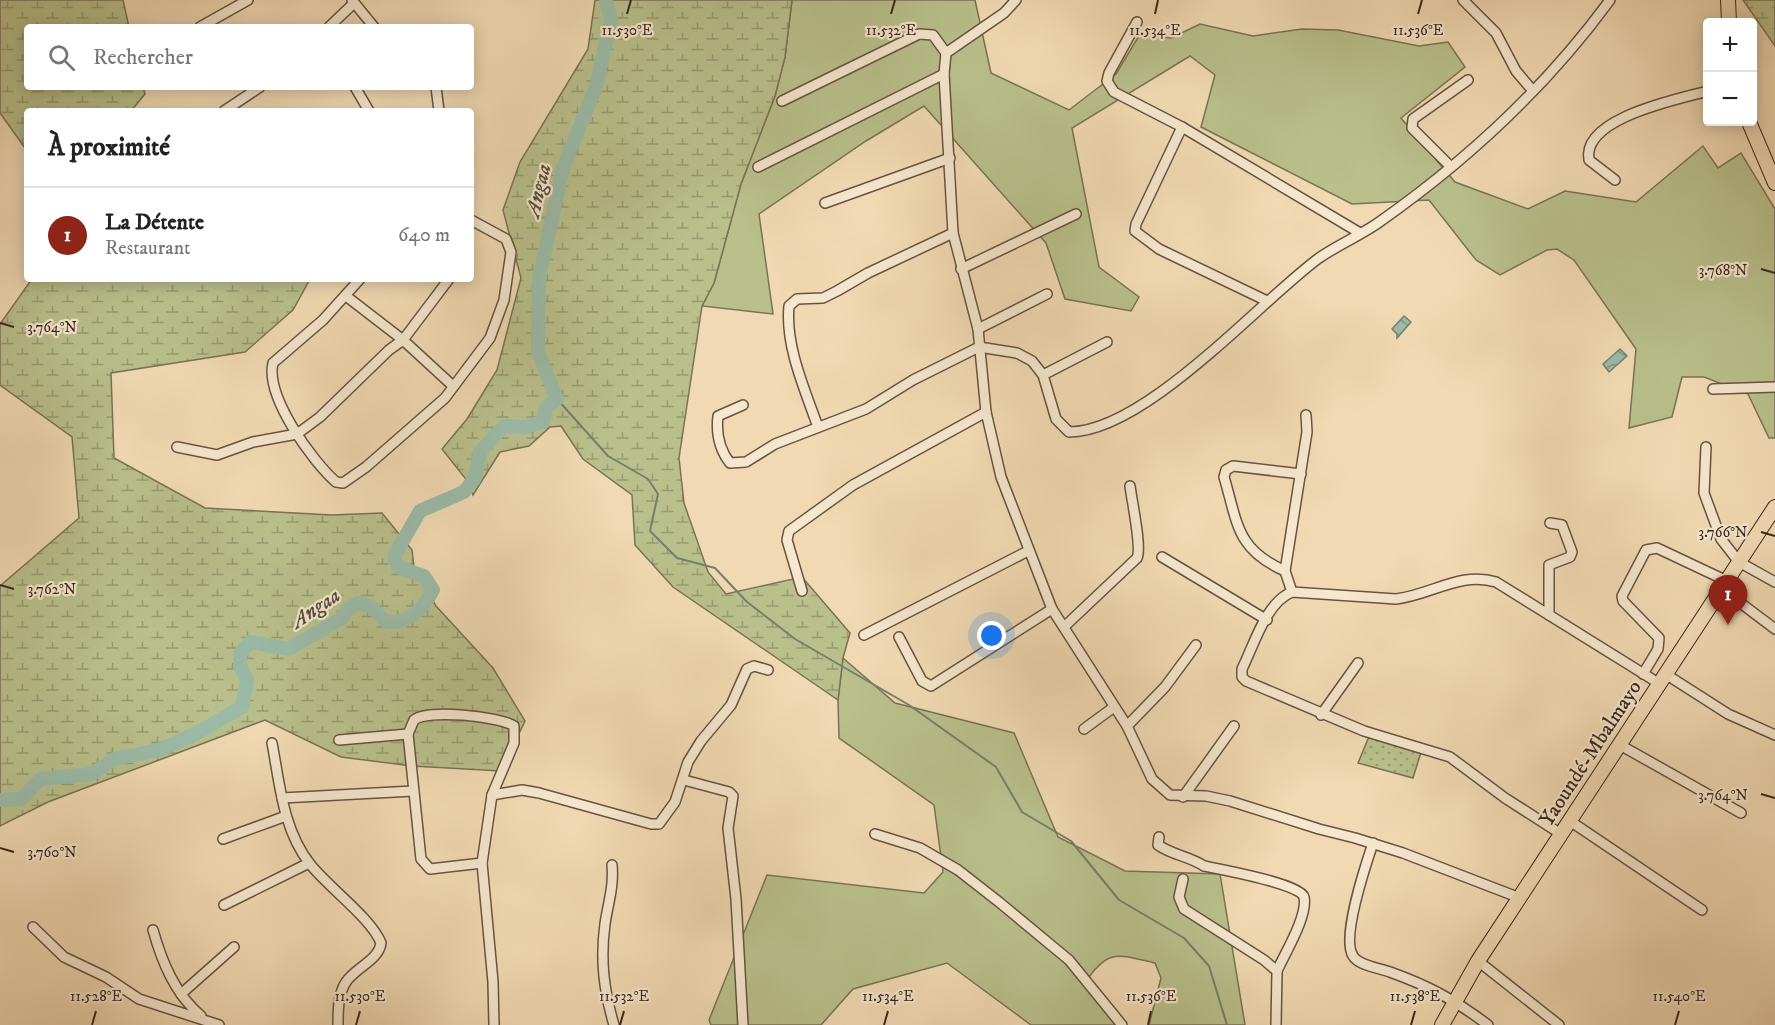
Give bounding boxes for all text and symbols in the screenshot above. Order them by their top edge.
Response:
map controls [1703,18,1757,126]
button: + [1703,18,1757,72]
text: 11.530°E [602,21,653,40]
text: 11.532°E [866,21,916,40]
text: 11.534°E [1129,21,1181,40]
text: 11.536°E [1393,21,1444,40]
search box [24,24,474,90]
icon: search [45,41,78,74]
text: Rechercher [93,44,193,71]
button: − [1703,72,1757,126]
text: À proximité [48,131,170,164]
water label: Angaa [519,161,558,222]
text: La Détente [105,209,204,236]
text: 1 [64,223,71,248]
text: 640 m [398,223,450,248]
text: Restaurant [105,236,190,261]
text: 3.768°N [1699,261,1747,280]
text: 3.764°N [27,318,77,337]
text: 3.766°N [1699,523,1747,542]
pin: 1 [1708,576,1748,625]
text: 3.762°N [28,580,76,599]
water label: Angaa [284,582,346,636]
your location [977,621,1006,650]
street label: Yaoundé-Mbalmayo [1534,676,1648,831]
text: 3.764°N [1698,786,1748,805]
text: 3.760°N [27,843,77,862]
text: 11.528°E [70,987,122,1006]
text: 11.530°E [335,987,386,1006]
text: 11.532°E [599,987,649,1006]
text: 11.534°E [862,987,914,1006]
text: 11.536°E [1126,987,1177,1006]
text: 11.538°E [1390,987,1441,1006]
text: 11.540°E [1652,987,1706,1006]

